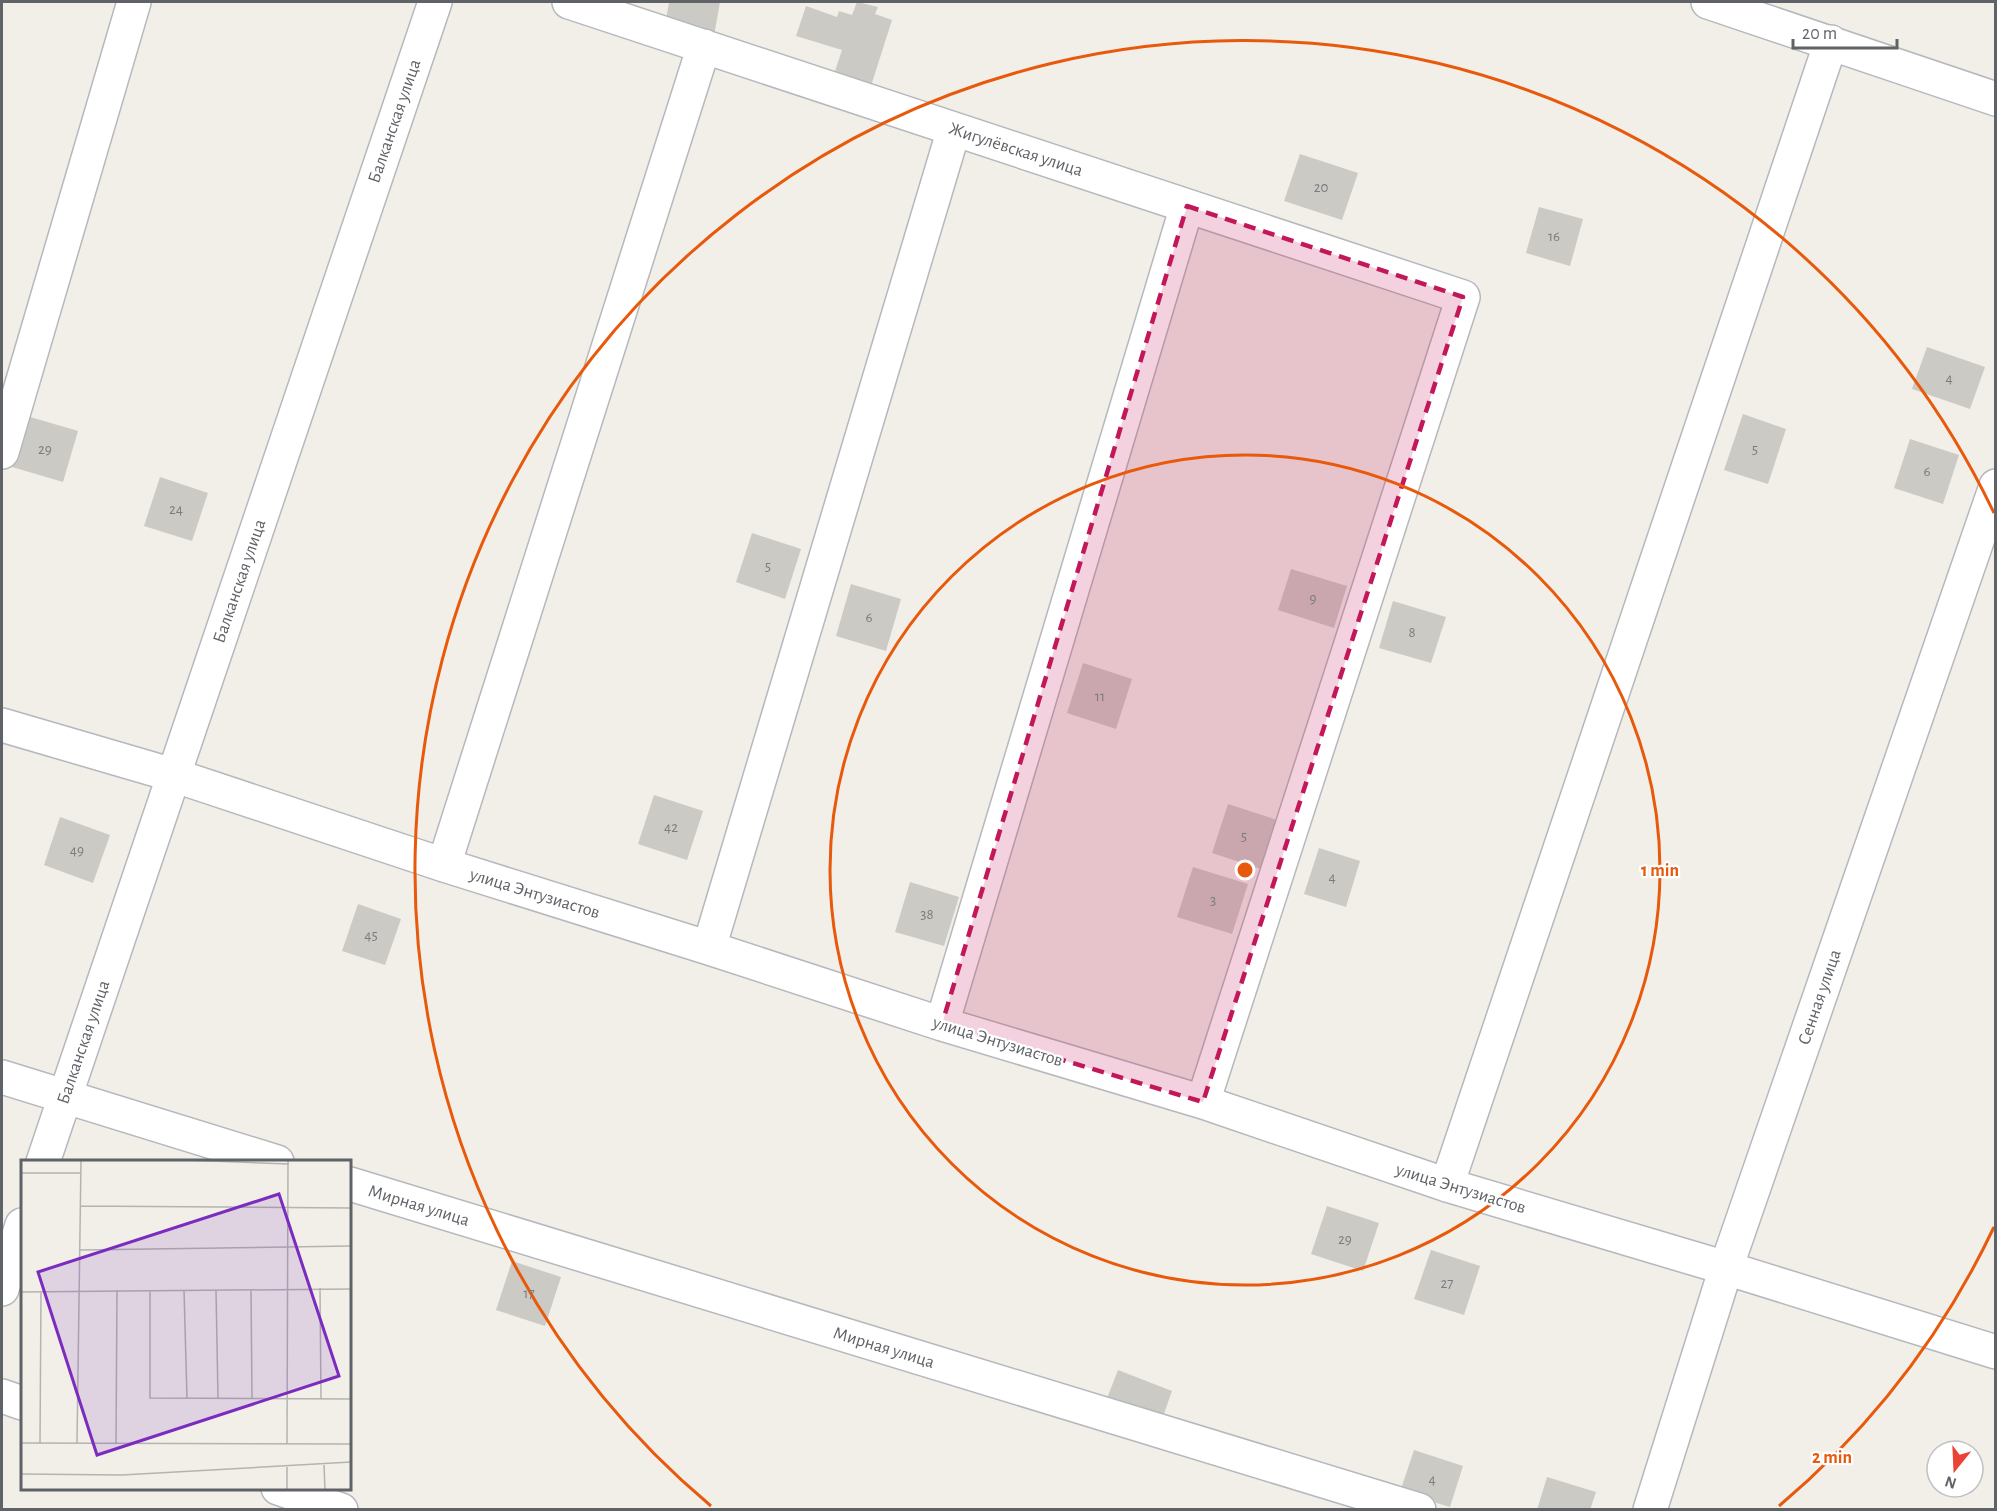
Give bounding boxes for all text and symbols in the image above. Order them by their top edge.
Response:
scale bar [1793,12,1896,50]
text: 20 m [1802,25,1837,43]
street label: Балканская улица [365,57,425,186]
street label: Жигулёвская улица [946,120,1085,180]
house number: 20 [1314,180,1328,195]
house number: 16 [1548,229,1560,244]
house number: 4 [1945,371,1953,386]
house number: 29 [38,442,52,457]
house number: 5 [1752,442,1758,457]
house number: 6 [1923,464,1931,479]
house number: 24 [169,502,183,517]
street label: Балканская улица [210,517,270,646]
house number: 5 [765,559,771,574]
house number: 9 [1309,591,1317,606]
house number: 6 [865,610,873,625]
house number: 8 [1408,625,1416,640]
house number: 11 [1095,689,1105,704]
house number: 42 [664,820,678,835]
house number: 5 [1241,829,1247,844]
house number: 49 [70,843,84,858]
centre of rings [1235,860,1255,880]
text: 1 min [1641,862,1679,880]
street label: улица Энтузиастов [467,865,602,922]
house number: 4 [1328,870,1336,885]
house number: 3 [1210,893,1216,908]
house number: 38 [920,907,934,922]
house number: 45 [364,928,378,943]
street label: Сенная улица [1795,947,1845,1047]
street label: Балканская улица [54,978,114,1107]
street label: улица Энтузиастов [930,1013,1065,1070]
inset map [21,1160,351,1490]
street label: улица Энтузиастов [1393,1160,1528,1217]
street label: Мирная улица [366,1182,472,1230]
house number: 29 [1338,1232,1352,1247]
house number: 27 [1440,1276,1454,1291]
house number: 17 [523,1286,535,1301]
street label: Мирная улица [831,1324,937,1372]
north arrow [1925,1439,1985,1499]
text: 2 min [1812,1449,1852,1467]
house number: 4 [1428,1472,1436,1487]
text: N [1943,1473,1958,1492]

